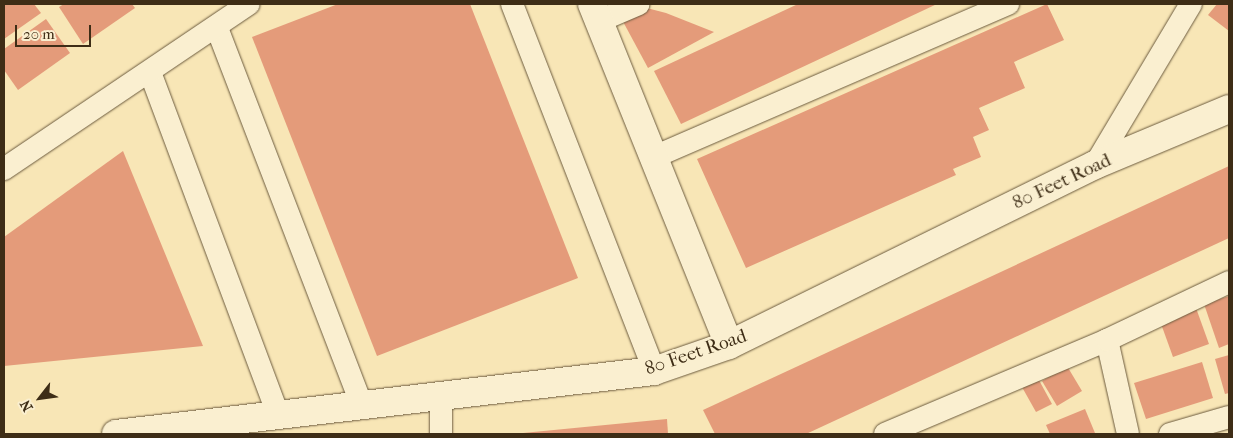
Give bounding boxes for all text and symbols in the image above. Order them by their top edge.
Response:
scale bar [18,15,94,47]
text: 20 m [23,25,55,43]
street label: 80 Feet Road [1009,149,1115,215]
street label: 80 Feet Road [642,325,750,381]
north arrow [15,373,65,423]
text: N [17,397,37,415]

